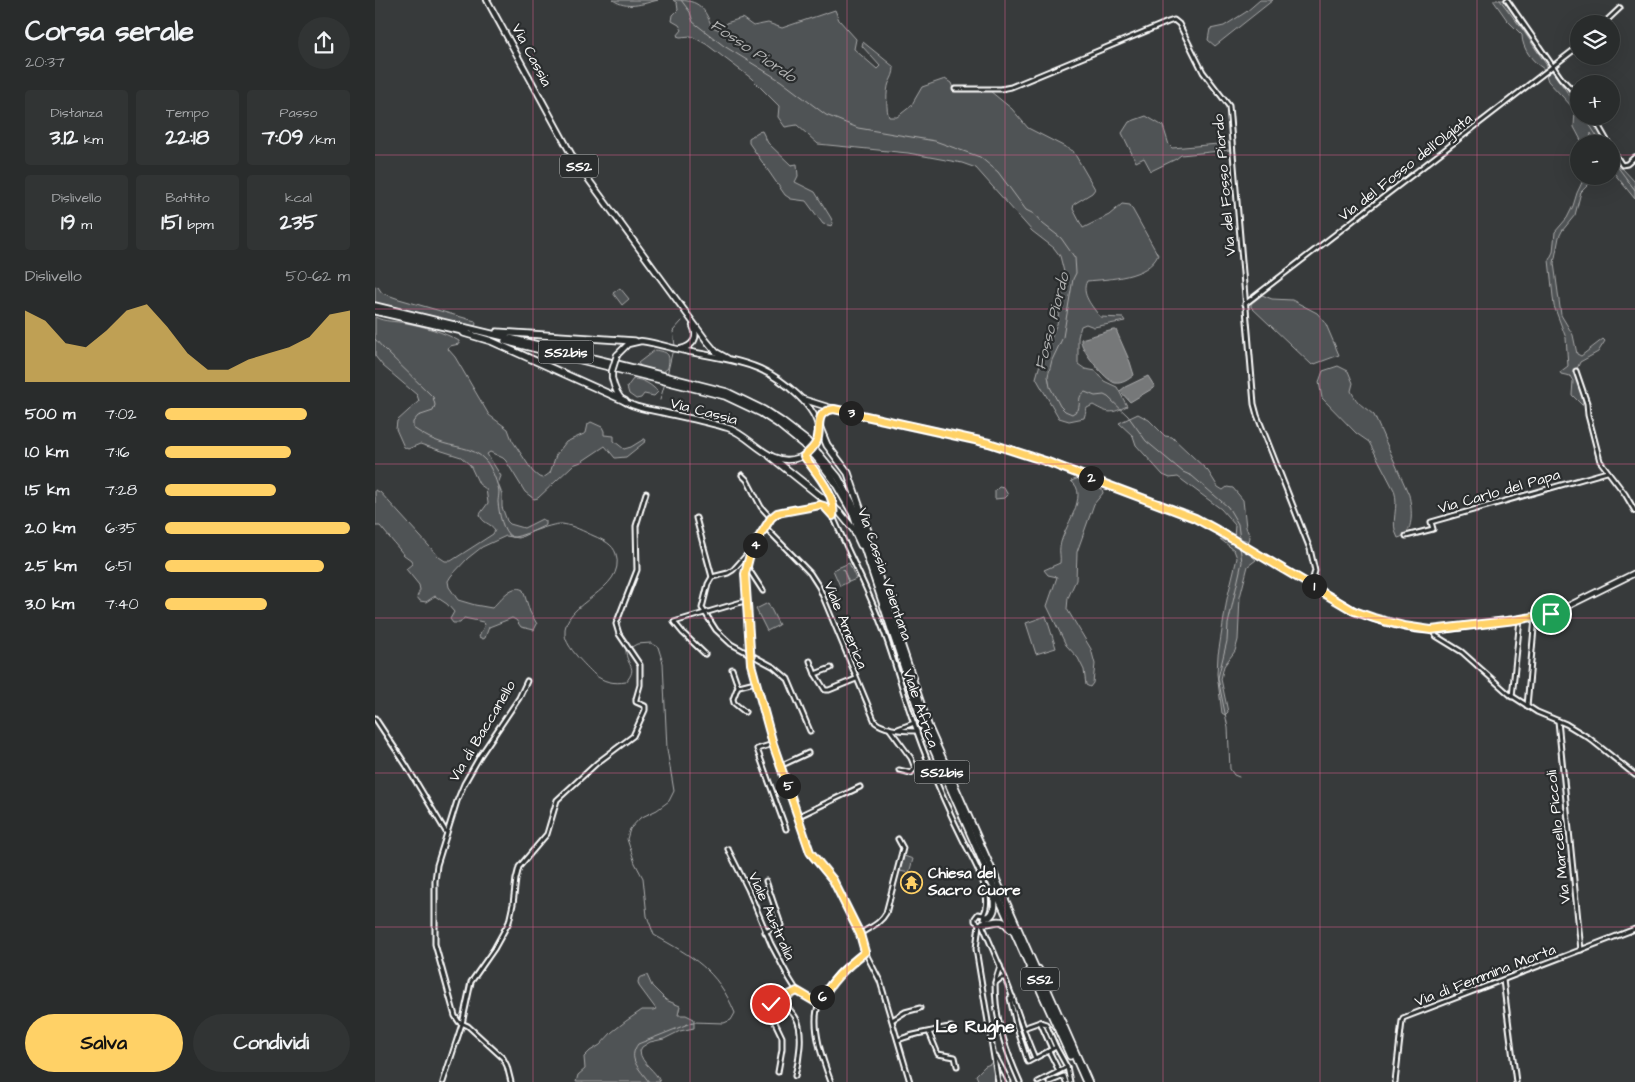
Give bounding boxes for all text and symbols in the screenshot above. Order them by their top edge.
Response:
text: Corsa serale [25,12,194,51]
water label: Fosso Piordo [706,14,802,88]
map controls [1570,15,1620,185]
button: layers [1570,15,1620,65]
button: share [298,17,350,69]
street label: Via Cassia [506,20,557,91]
text: 20:37 [25,51,65,73]
button: + [1570,75,1620,125]
text: Distanza [50,103,103,123]
text: Tempo [166,103,209,123]
text: Passo [280,103,317,123]
street label: Via del Fosso dell'Olgiata [1334,108,1477,227]
street label: Via del Fosso Piordo [1208,113,1241,257]
text: 3.12 [50,123,78,152]
text: 22:18 [166,123,209,152]
text: 7:09 [262,123,304,152]
text: km [78,130,103,150]
text: /km [304,130,335,150]
button: − [1570,135,1620,185]
road number: SS2 [560,154,598,178]
text: Dislivello [52,188,101,208]
text: Battito [165,188,210,208]
text: kcal [285,188,312,208]
text: 19 [61,208,76,237]
text: 151 [161,208,182,237]
text: 235 [280,208,317,237]
text: m [76,215,92,235]
text: bpm [182,215,214,235]
text: Dislivello [25,265,82,287]
text: 50–62 m [286,265,350,287]
water label: Fosso Piordo [1029,269,1075,372]
road number: SS2bis [539,341,593,364]
street label: Via Cassia [668,392,740,431]
pin: 3 [839,400,863,426]
text: 500 m [25,403,75,425]
text: 7:02 [105,403,137,425]
text: 3 [848,403,855,423]
text: 1.0 km [25,441,68,463]
text: 7:16 [105,441,130,463]
street label: Via Carlo del Papa [1436,464,1563,519]
pin: 2 [1079,466,1103,490]
text: 2 [1087,468,1096,488]
text: 1.5 km [25,479,69,501]
text: 7:28 [105,479,137,501]
street label: Via Cassia Veientana [852,505,917,644]
text: 2.0 km [25,517,75,539]
text: 6:35 [105,517,137,539]
pin: 4 [743,532,767,558]
text: 4 [751,535,760,555]
text: 2.5 km [25,555,76,577]
text: 6:51 [105,555,131,577]
pin: 1 [1301,574,1327,598]
text: 1 [1314,576,1315,596]
street label: Viale America [818,578,873,673]
text: 3.0 km [25,593,74,615]
text: 7:40 [105,593,139,615]
pin [1530,593,1572,635]
icon: arrive [1537,600,1565,628]
street label: Viale Africa [897,666,944,751]
street label: Via di Baccanello [444,676,521,786]
road number: SS2bis [915,760,969,784]
street label: Via Marcello Piccoli [1541,768,1576,905]
pin: 5 [775,774,801,798]
text: 5 [784,776,793,796]
place label: Chiesa del Sacro Cuore [927,863,1021,901]
street label: Viale Australia [743,869,801,964]
temple icon: Chiesa del Sacro Cuore [900,870,924,894]
street label: Via di Femmina Morta [1412,939,1559,1012]
road number: SS2 [1021,968,1059,991]
pin [750,983,792,1025]
pin: 6 [809,984,835,1010]
text: 6 [818,987,827,1007]
icon: check [757,990,785,1018]
button: Salva [25,1014,183,1072]
button: Condividi [193,1014,350,1072]
district label: Le Rughe [935,1014,1015,1040]

